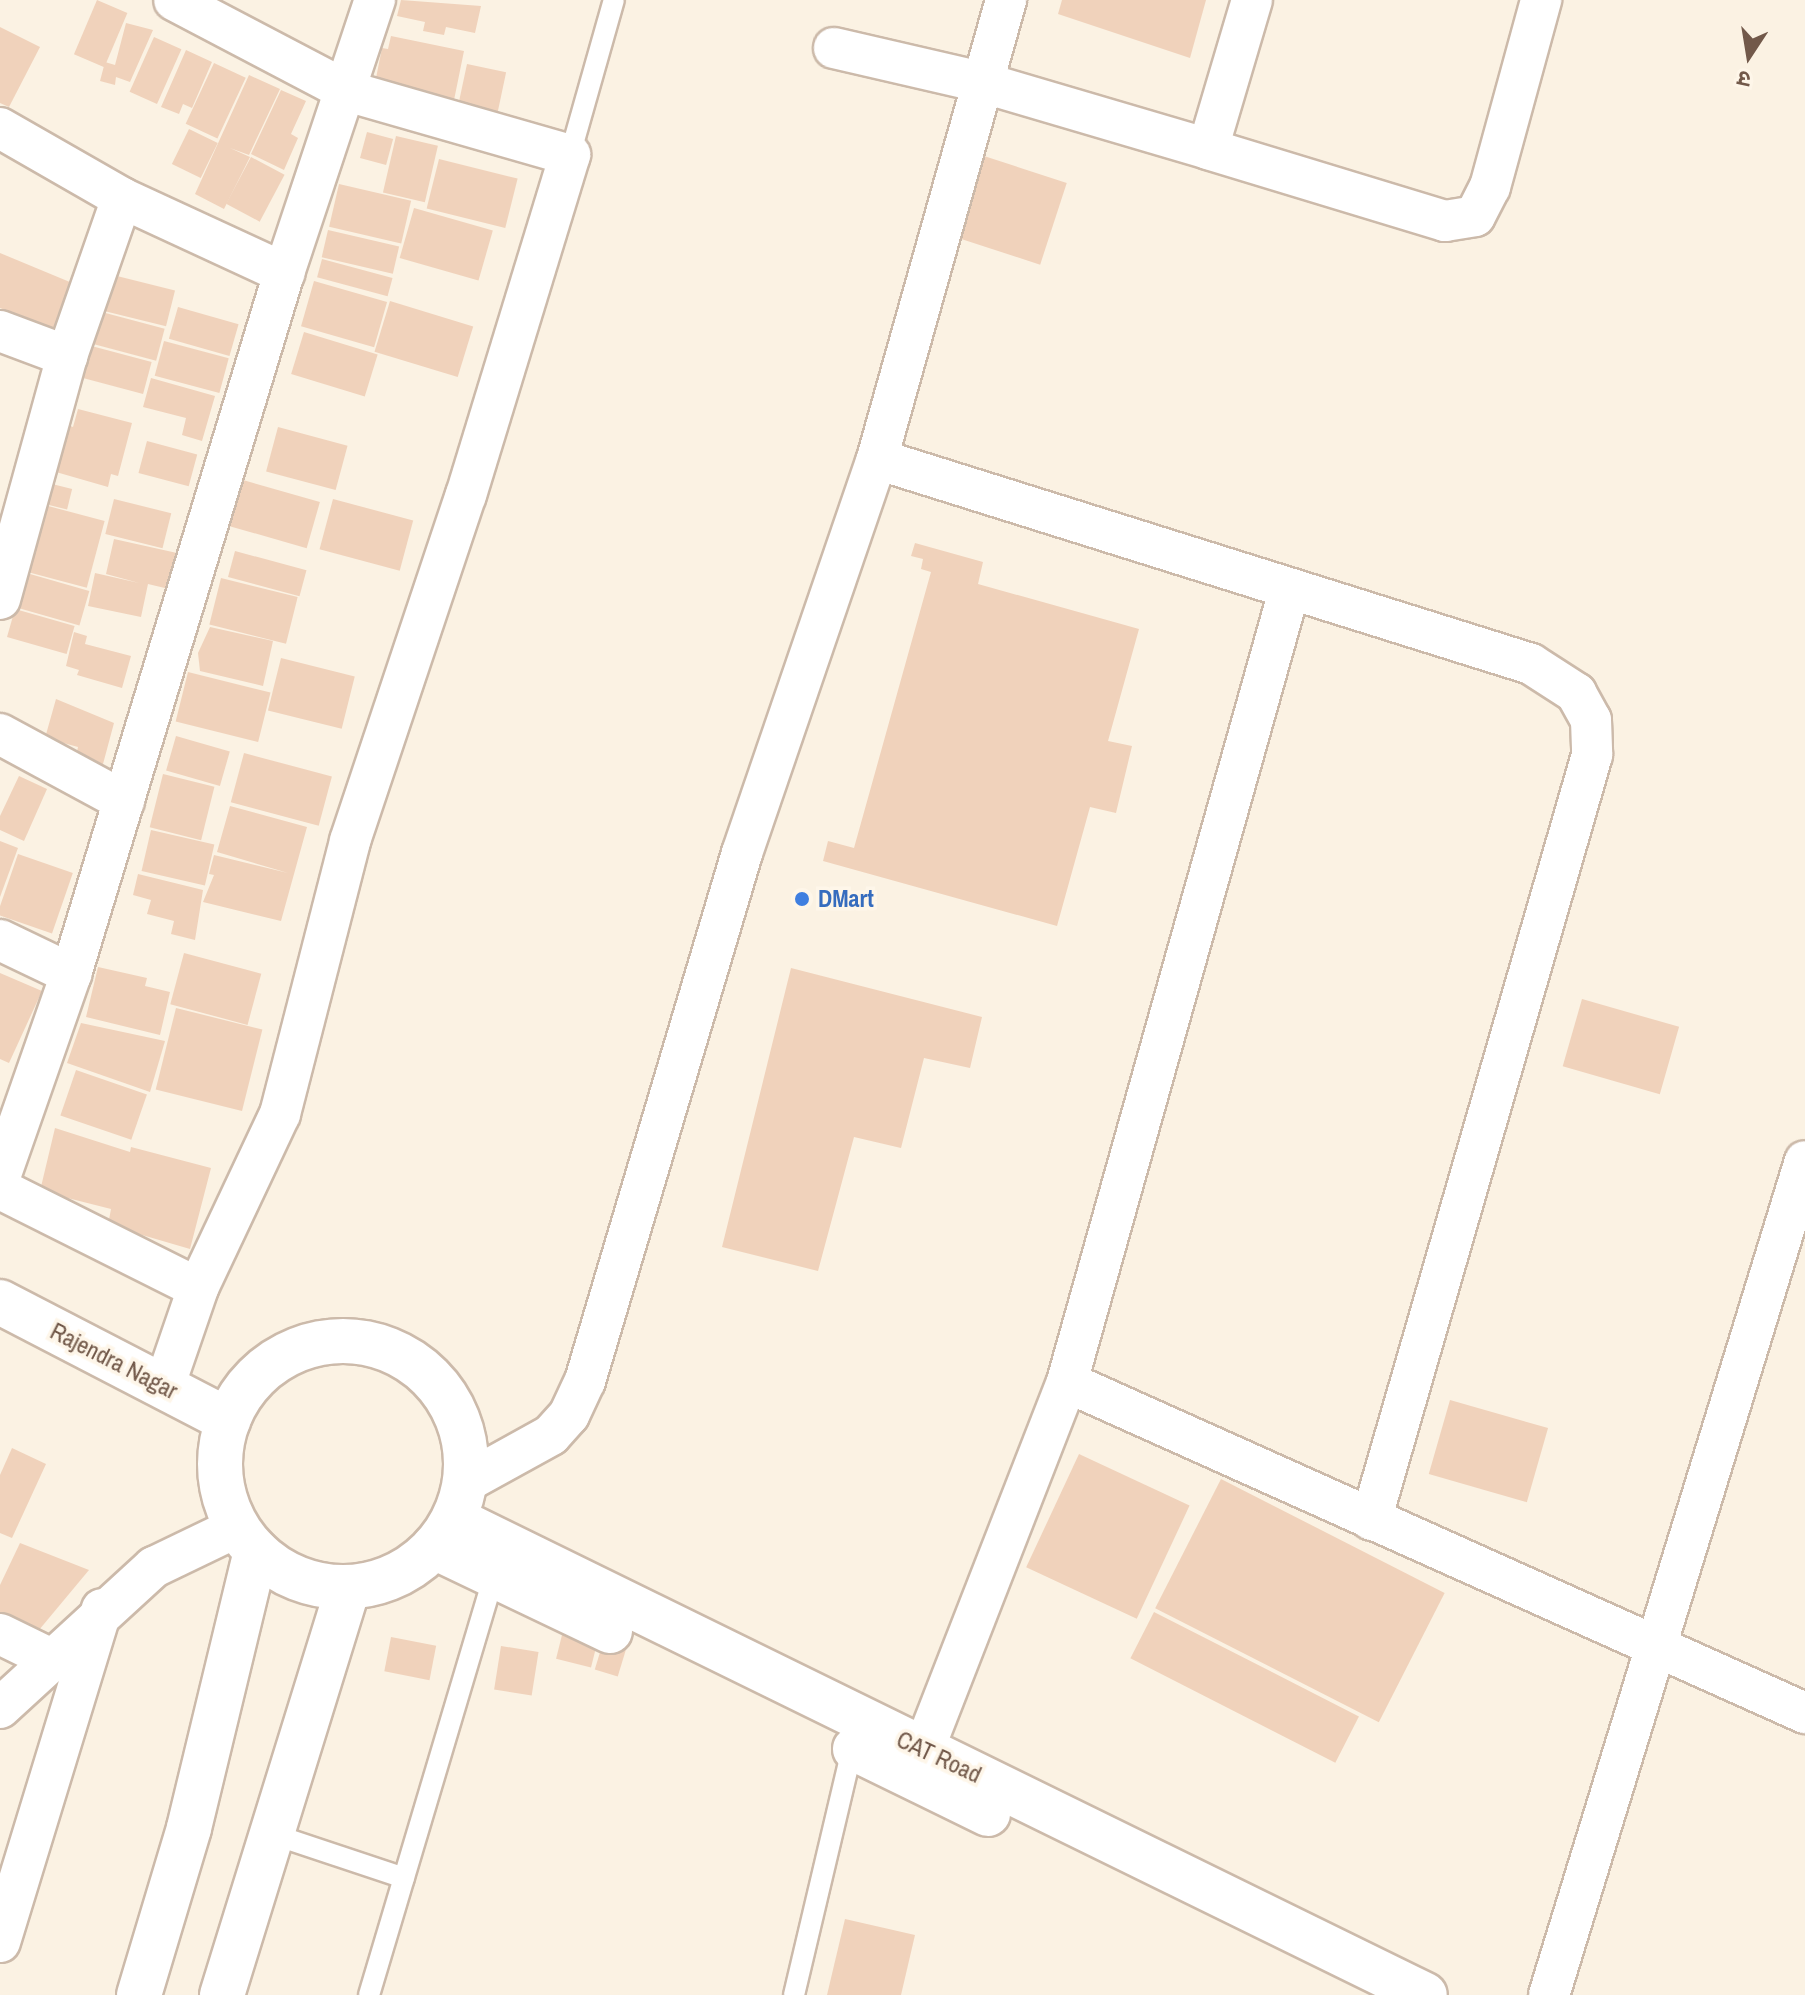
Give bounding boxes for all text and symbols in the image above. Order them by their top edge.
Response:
north arrow [1709,16,1789,96]
text: उ [1735,63,1753,95]
place label: DMart [818,885,874,913]
marker: DMart [793,890,811,908]
street label: Rajendra Nagar [46,1317,182,1405]
street label: CAT Road [892,1725,986,1789]

